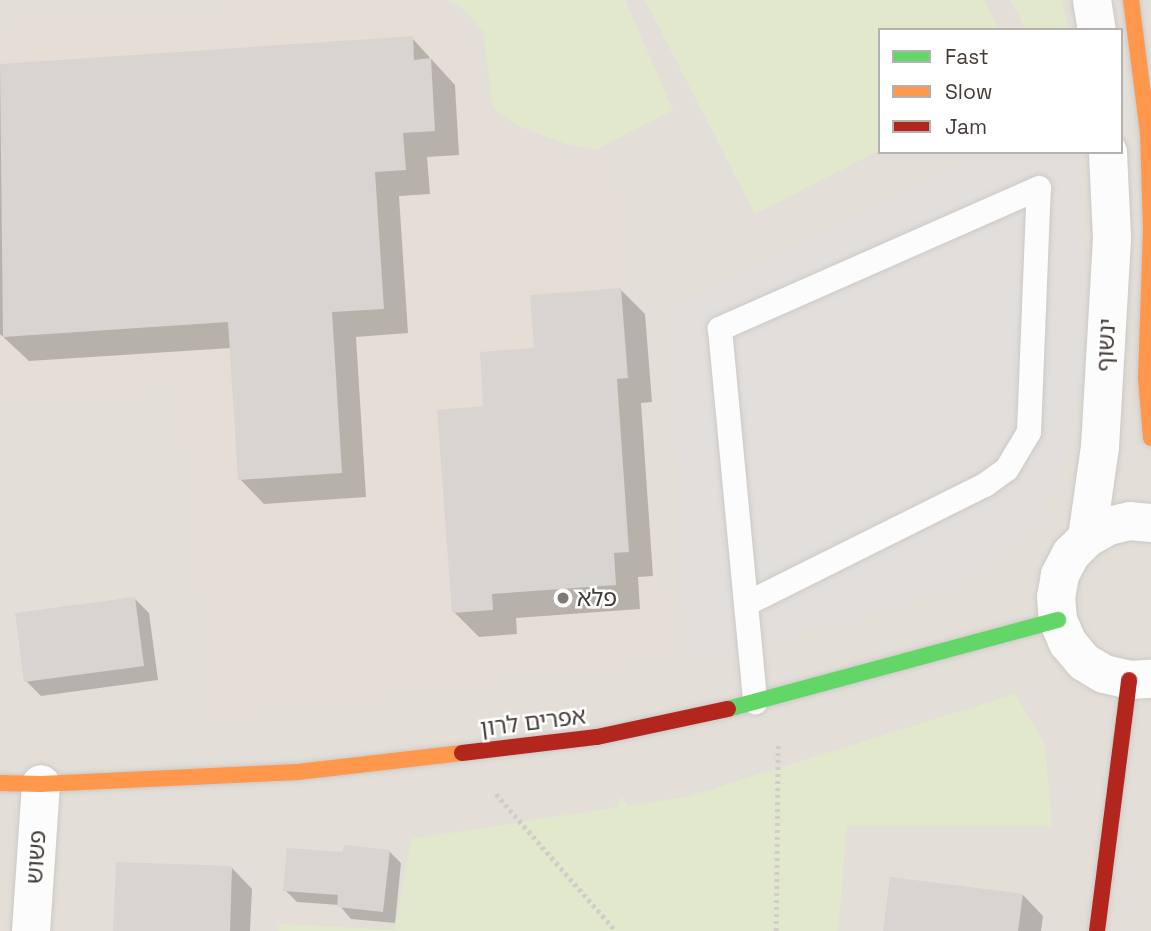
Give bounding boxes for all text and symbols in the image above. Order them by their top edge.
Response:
legend [878,28,1123,154]
text: Fast [945,43,989,70]
text: Slow [945,78,993,105]
text: Jam [945,113,987,140]
street label: ינשוף [1091,318,1121,372]
place label: פלא [577,584,617,612]
marker: פלא [555,590,571,606]
street label: אפרים לרון [479,702,587,742]
street label: פשוש [20,829,52,885]

